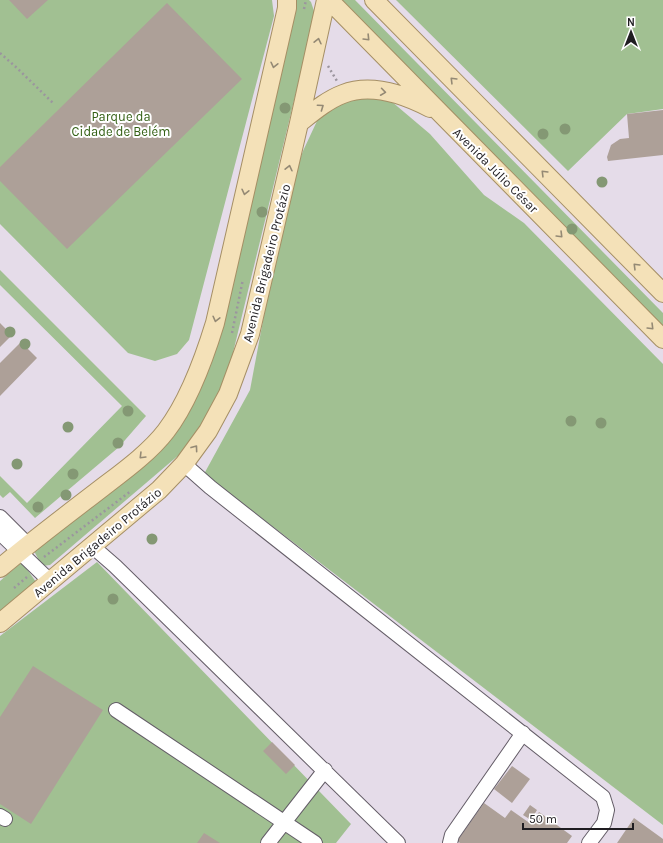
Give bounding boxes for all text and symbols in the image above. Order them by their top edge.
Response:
north arrow [611,12,651,52]
text: N [627,16,635,29]
one-way arrow [362,33,370,41]
one-way arrow [314,38,322,44]
one-way arrow [270,62,278,69]
one-way arrow [450,77,458,85]
one-way arrow [380,87,386,96]
one-way arrow [316,105,323,112]
park label: Parque da Cidade de Belém [72,109,170,139]
street label: Avenida Júlio César [450,125,542,216]
one-way arrow [285,164,293,171]
one-way arrow [541,170,549,178]
street label: Avenida Brigadeiro Protázio [240,182,293,344]
one-way arrow [241,189,249,195]
one-way arrow [555,230,563,238]
one-way arrow [633,263,641,271]
one-way arrow [212,316,220,322]
one-way arrow [646,322,654,330]
one-way arrow [190,445,198,452]
one-way arrow [139,451,147,459]
street label: Avenida Brigadeiro Protázio [30,484,164,600]
scale bar [523,805,633,831]
text: 50 m [529,812,557,826]

